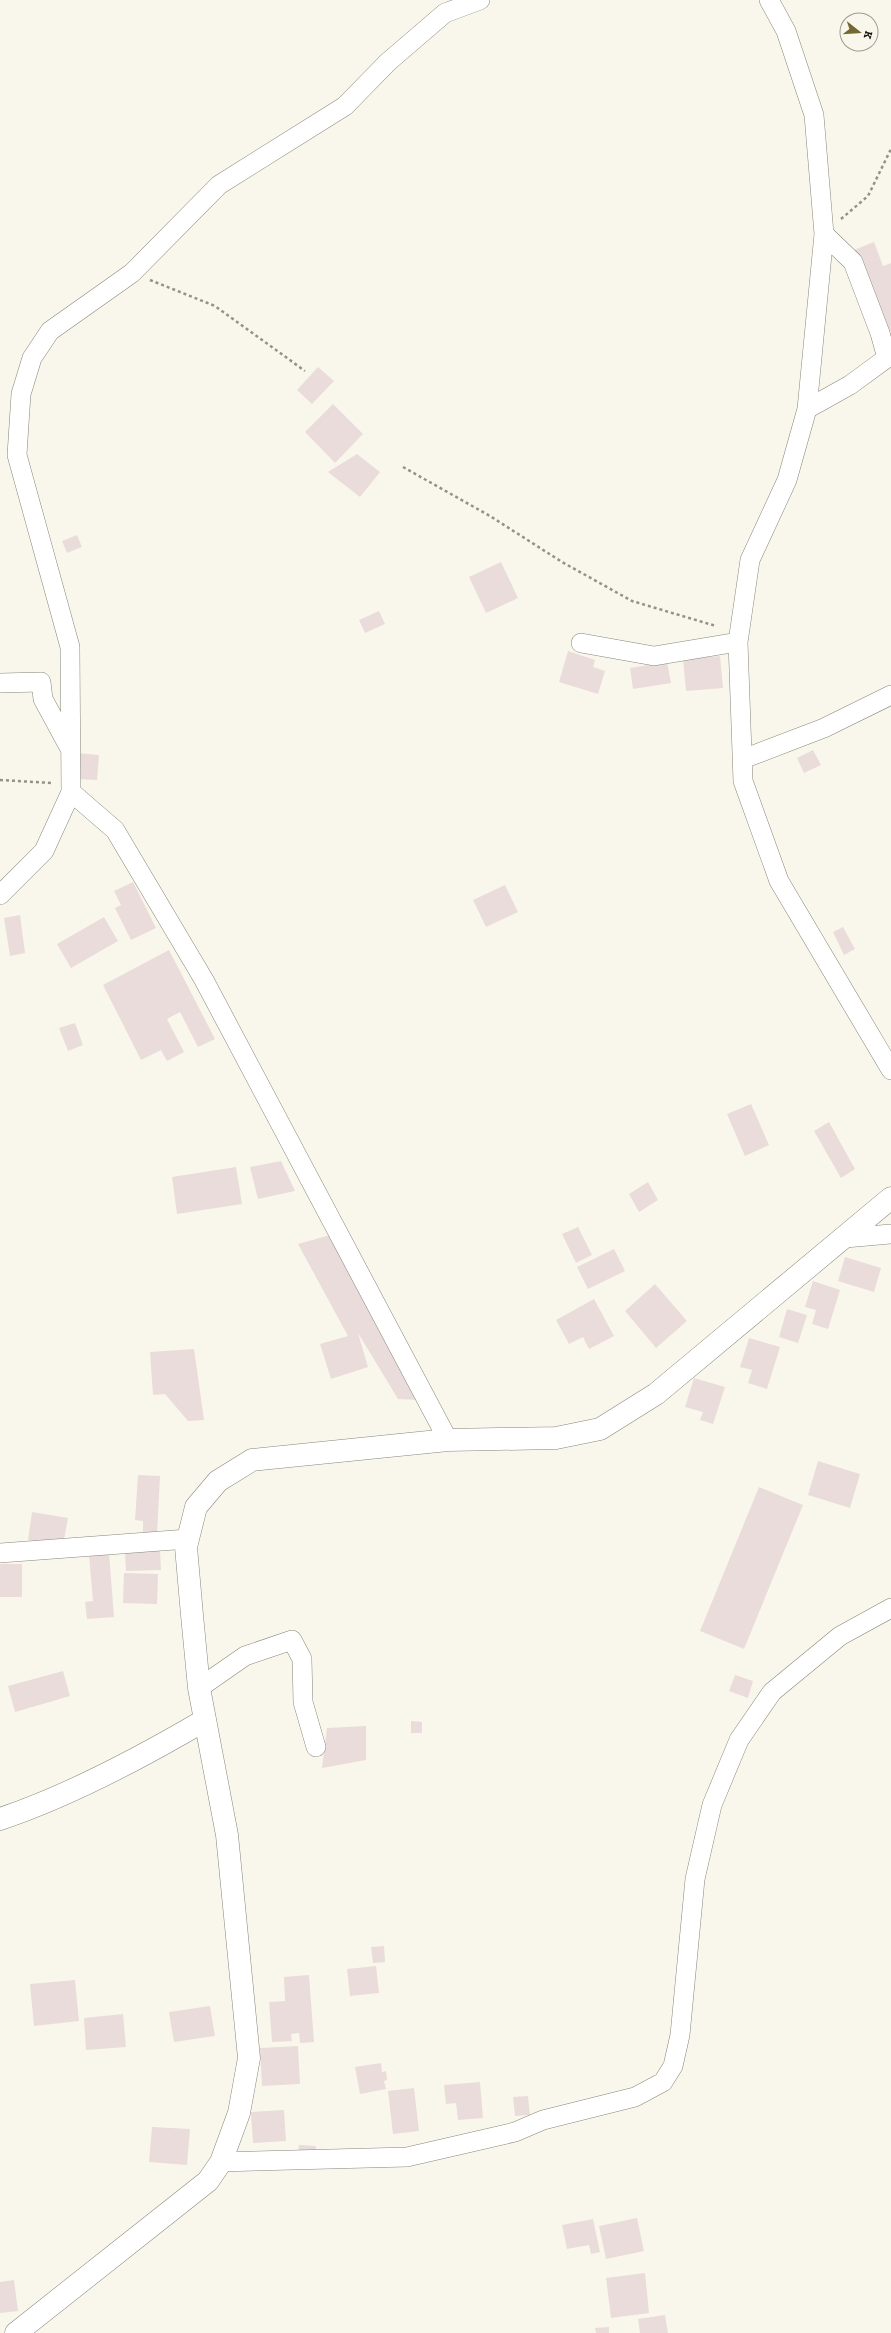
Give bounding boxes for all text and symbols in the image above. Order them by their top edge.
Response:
north arrow [839,12,879,52]
text: K [861,29,875,41]

